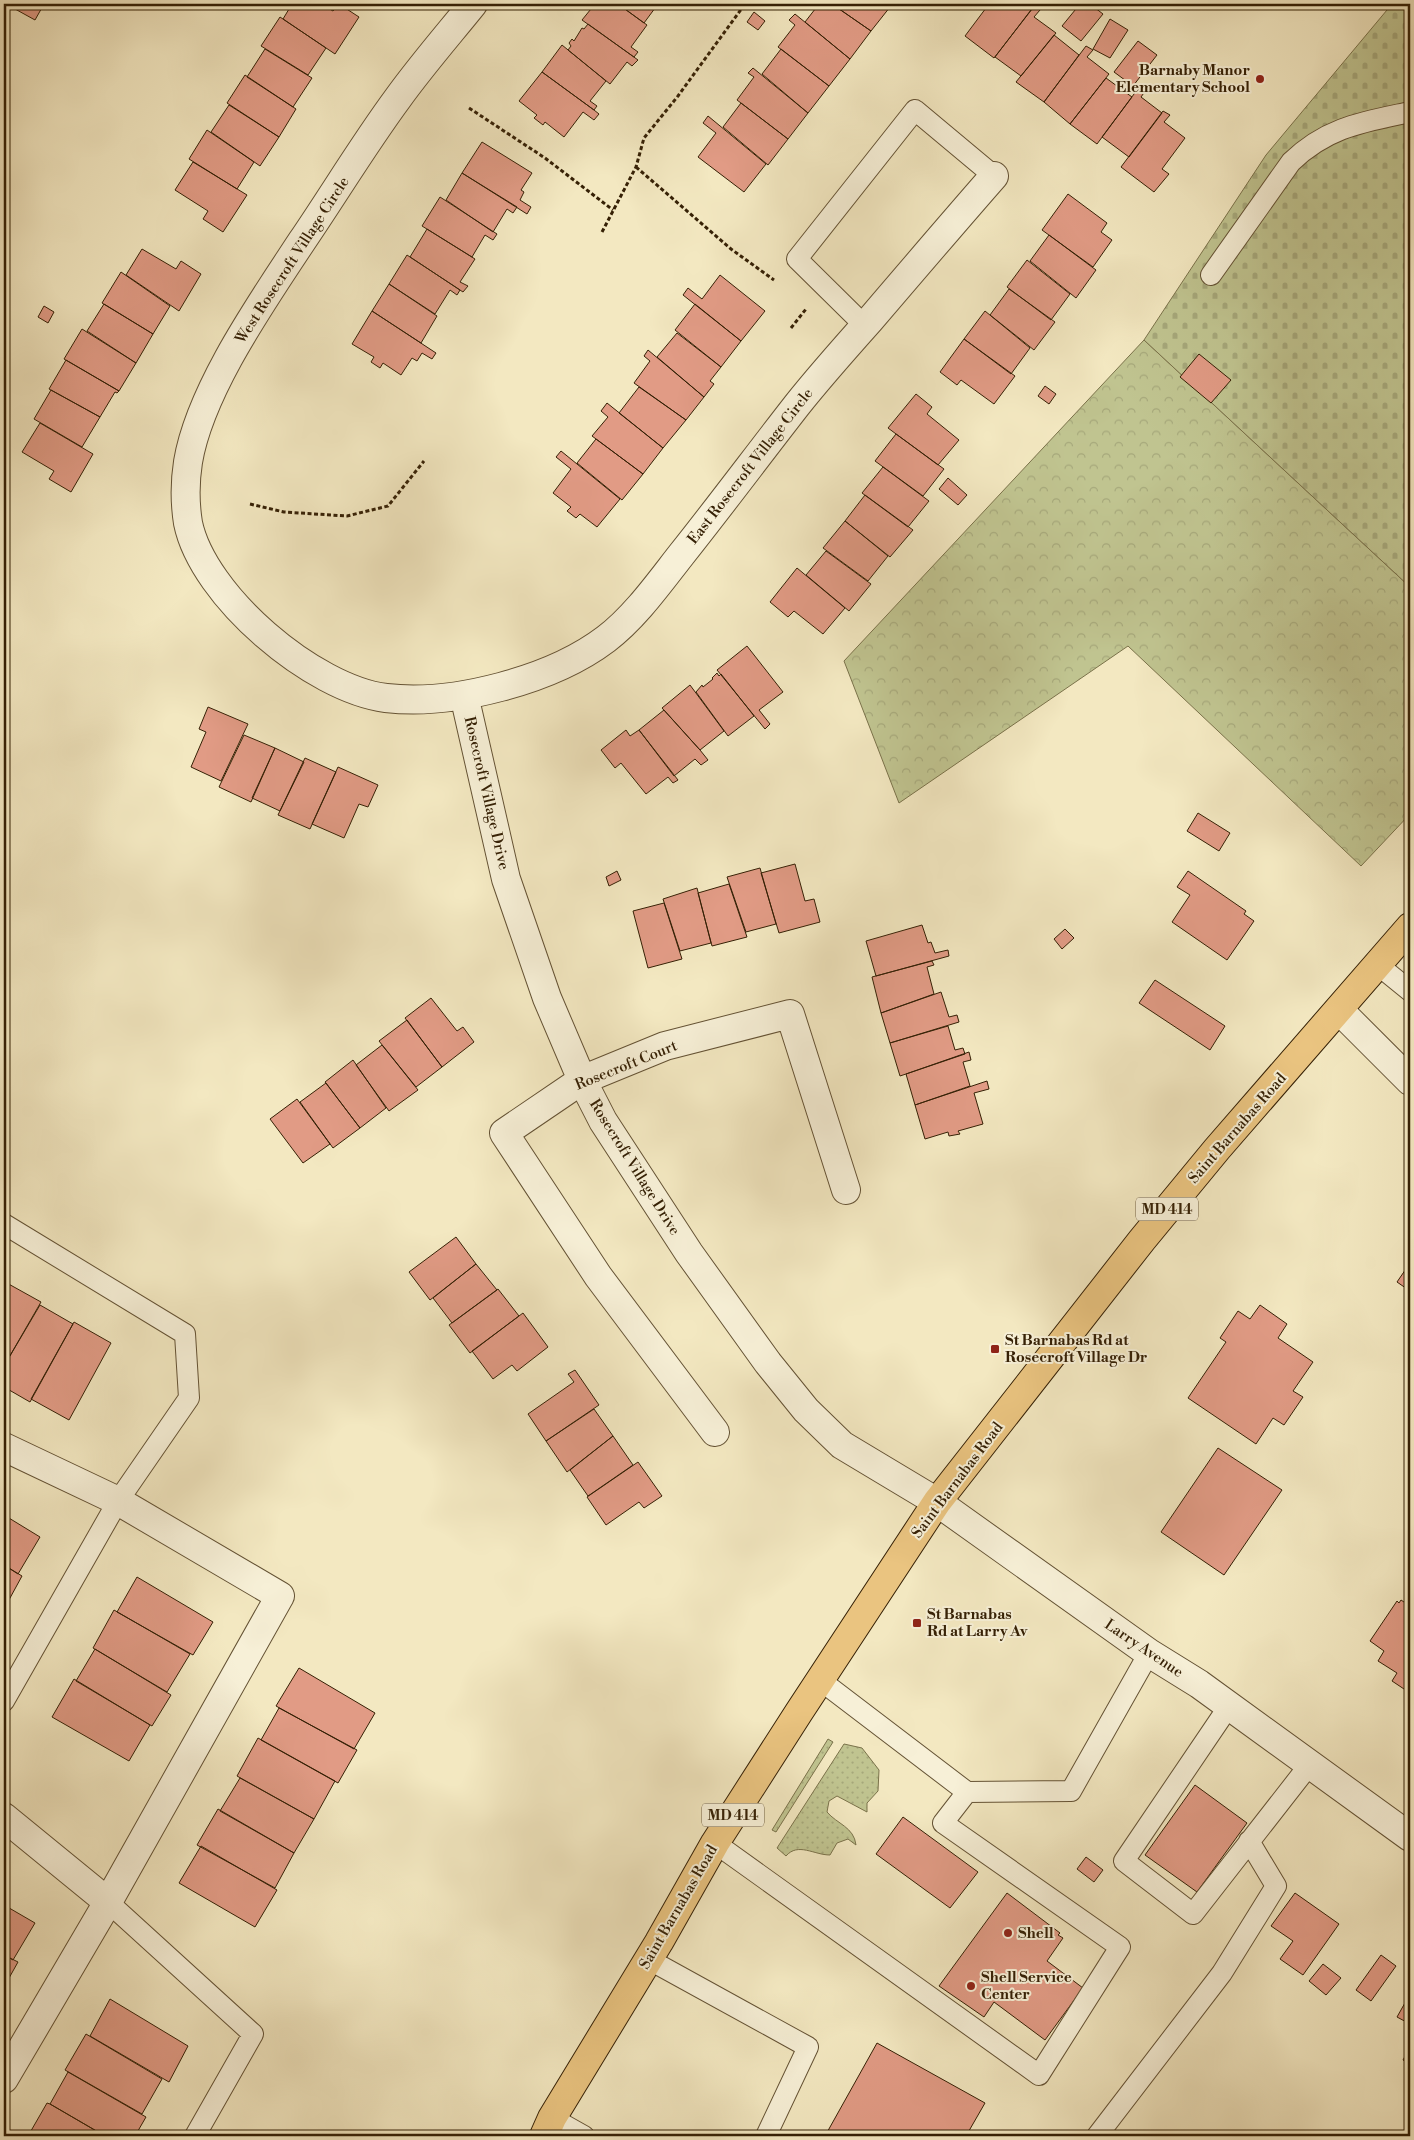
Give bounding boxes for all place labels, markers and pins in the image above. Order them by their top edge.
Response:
place label: Barnaby Manor Elementary School [1116,61,1250,97]
marker: Barnaby Manor Elementary School [1254,73,1266,85]
place label: St Barnabas Rd at Rosecroft Village Dr [1005,1331,1148,1367]
marker: St Barnabas Rd at Rosecroft Village Dr [989,1343,1001,1355]
place label: St Barnabas Rd at Larry Av [927,1605,1028,1641]
marker: St Barnabas Rd at Larry Av [911,1617,923,1629]
place label: Shell [1018,1924,1054,1943]
marker: Shell [1002,1927,1014,1939]
place label: Shell Service Center [981,1968,1072,2004]
marker: Shell Service Center [965,1980,977,1992]

